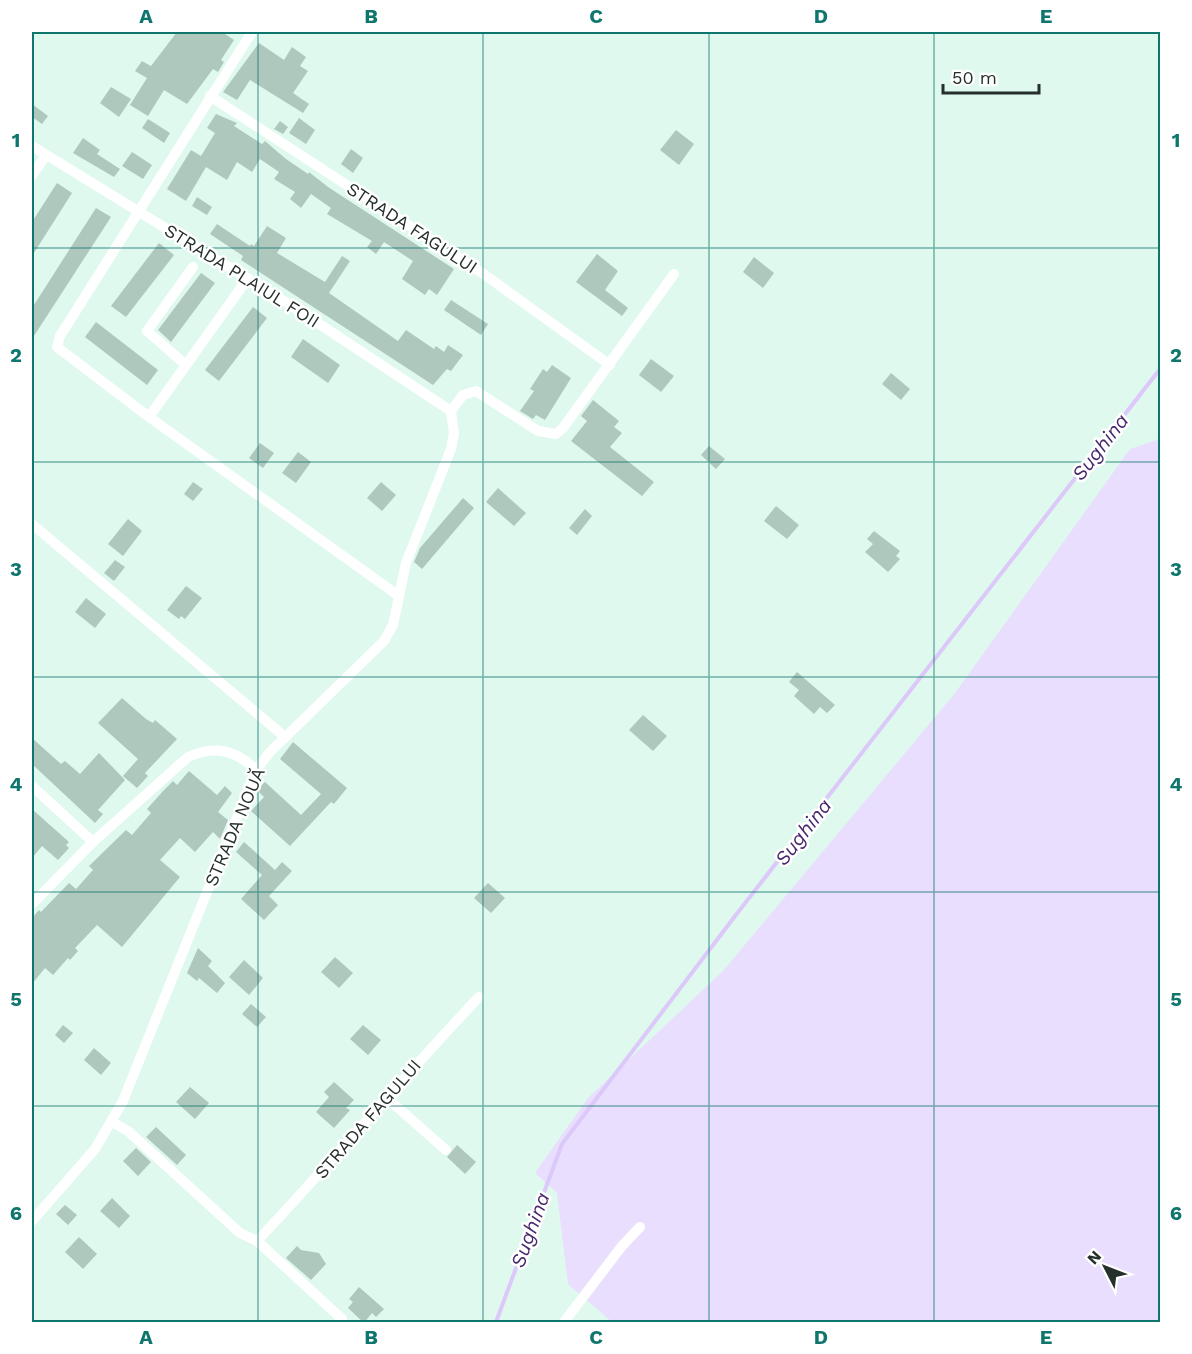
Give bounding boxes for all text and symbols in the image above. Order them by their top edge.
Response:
text: A [139,4,153,28]
text: B [364,4,378,28]
text: C [589,4,603,28]
text: D [814,4,828,28]
text: E [1040,4,1052,28]
scale bar [943,57,1039,95]
text: 50 m [952,67,997,88]
text: 1 [12,128,20,152]
text: 1 [1172,128,1180,152]
street label: STRADA FAGULUI [343,178,481,278]
street label: STRADA PLAIUL FOII [161,219,324,332]
text: 2 [10,343,22,367]
text: 2 [1170,343,1182,367]
water label: Sughina [1066,409,1134,485]
text: 3 [10,557,22,581]
text: 3 [1170,557,1182,581]
street label: STRADA NOUĂ [200,764,269,889]
text: 4 [10,772,23,796]
text: 4 [1170,772,1183,796]
water label: Sughina [769,794,837,870]
text: 5 [10,987,22,1011]
text: 5 [1170,987,1182,1011]
street label: STRADA FAGULUI [310,1055,425,1183]
water label: Sughina [505,1189,555,1271]
text: 6 [10,1201,22,1225]
text: 6 [1170,1201,1182,1225]
north arrow [1075,1237,1135,1297]
text: N [1083,1247,1105,1268]
text: A [139,1325,153,1349]
text: B [364,1325,378,1349]
text: C [589,1325,603,1349]
text: D [814,1325,828,1349]
text: E [1040,1325,1052,1349]

